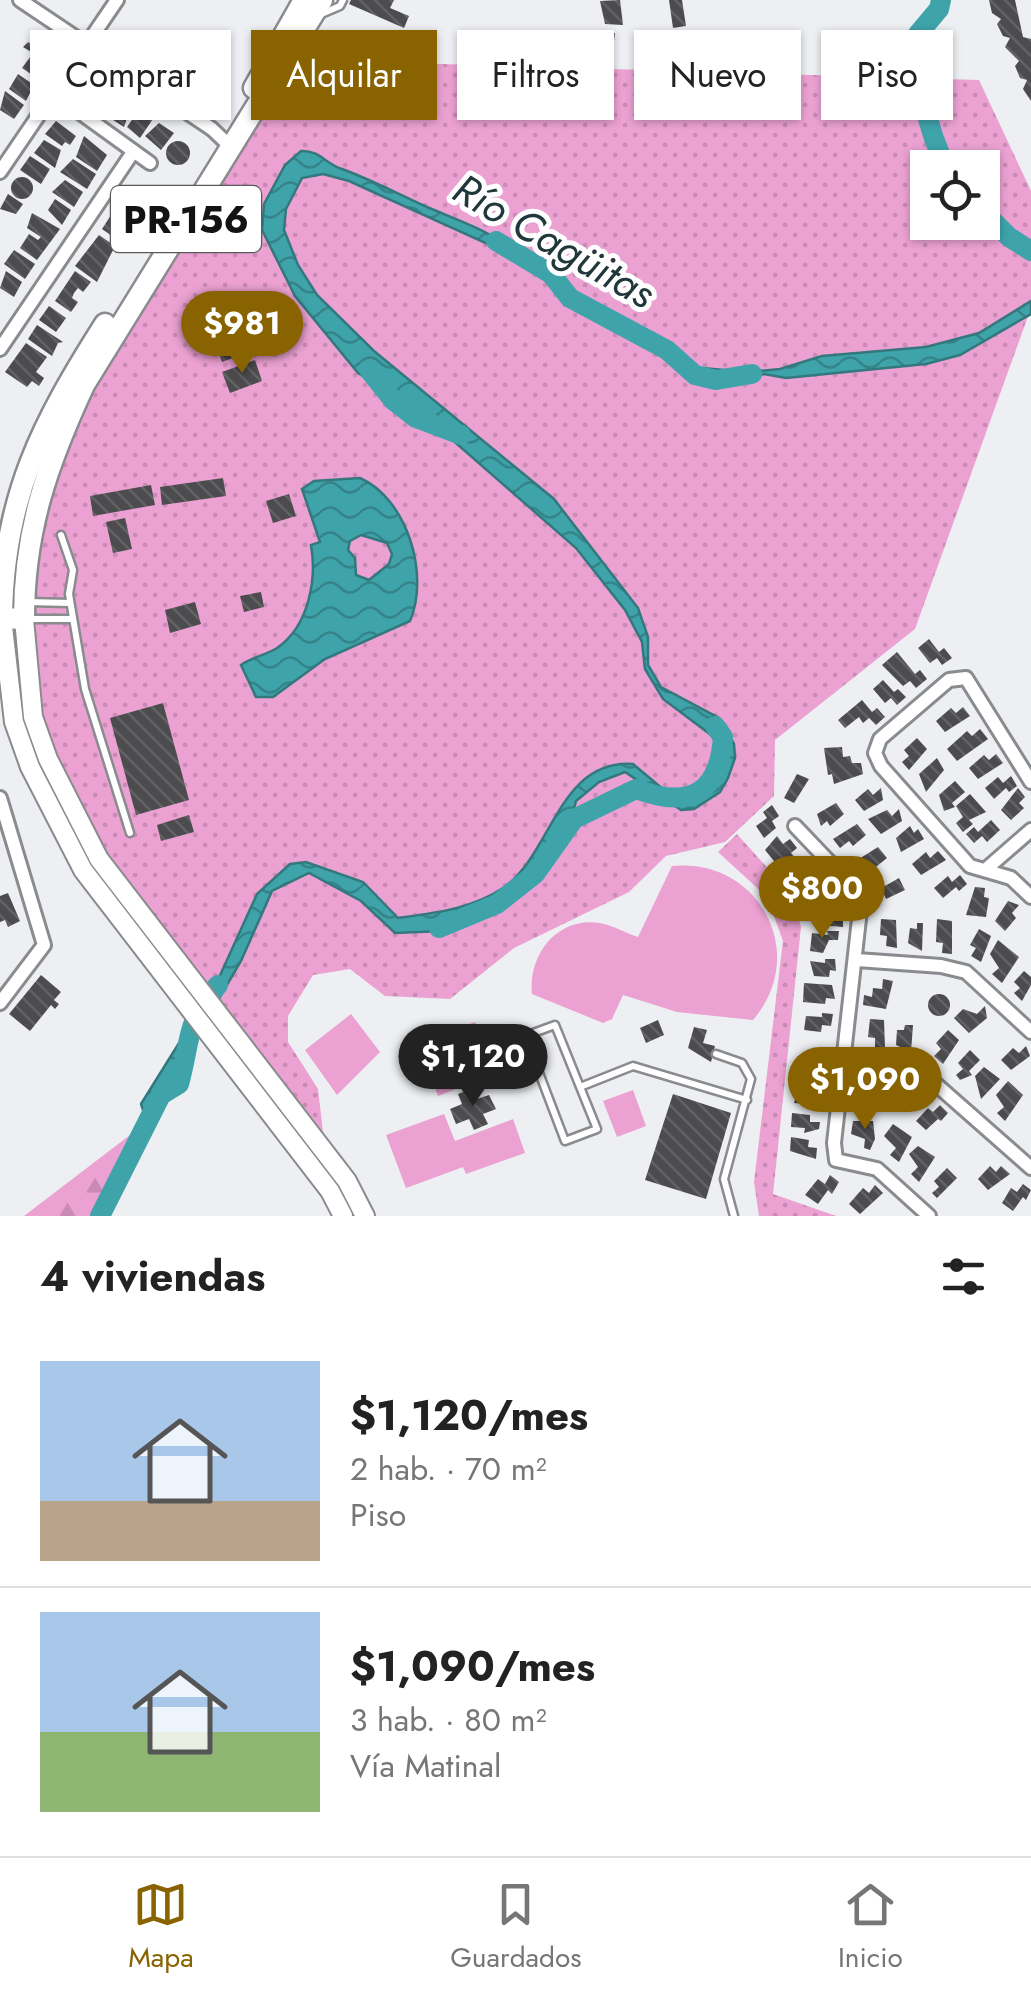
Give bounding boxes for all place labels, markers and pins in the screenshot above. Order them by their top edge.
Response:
pin: $981 [183,291,301,376]
pin: $800 [763,856,881,941]
pin: $1,120 [392,1024,554,1109]
pin: $1,090 [784,1047,946,1132]

